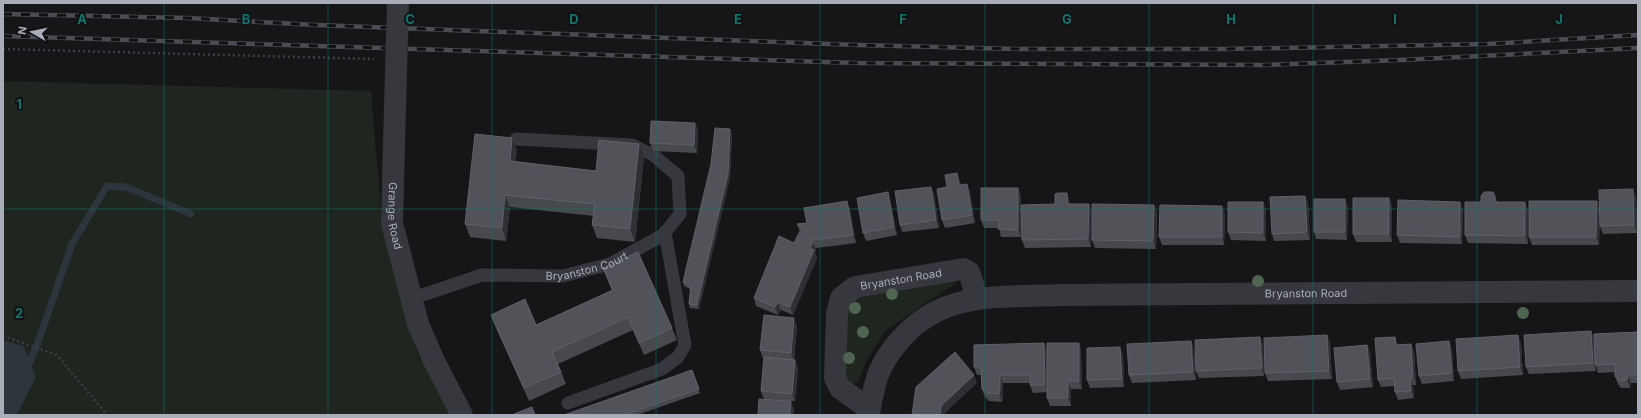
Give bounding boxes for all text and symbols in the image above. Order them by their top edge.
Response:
text: A [77,11,87,27]
text: B [242,11,251,27]
text: C [405,11,415,27]
text: D [569,11,579,27]
text: E [734,11,742,27]
text: F [899,11,907,27]
text: G [1062,11,1072,27]
text: H [1226,11,1236,27]
text: I [1393,11,1397,27]
text: J [1555,11,1563,27]
north arrow [12,12,52,52]
text: N [15,25,30,36]
text: 1 [16,96,22,112]
street label: Grange Road [385,182,405,251]
street label: Bryanston Court [545,249,630,283]
street label: Bryanston Road [859,266,943,293]
street label: Bryanston Road [1265,286,1347,301]
text: 2 [15,305,23,321]

